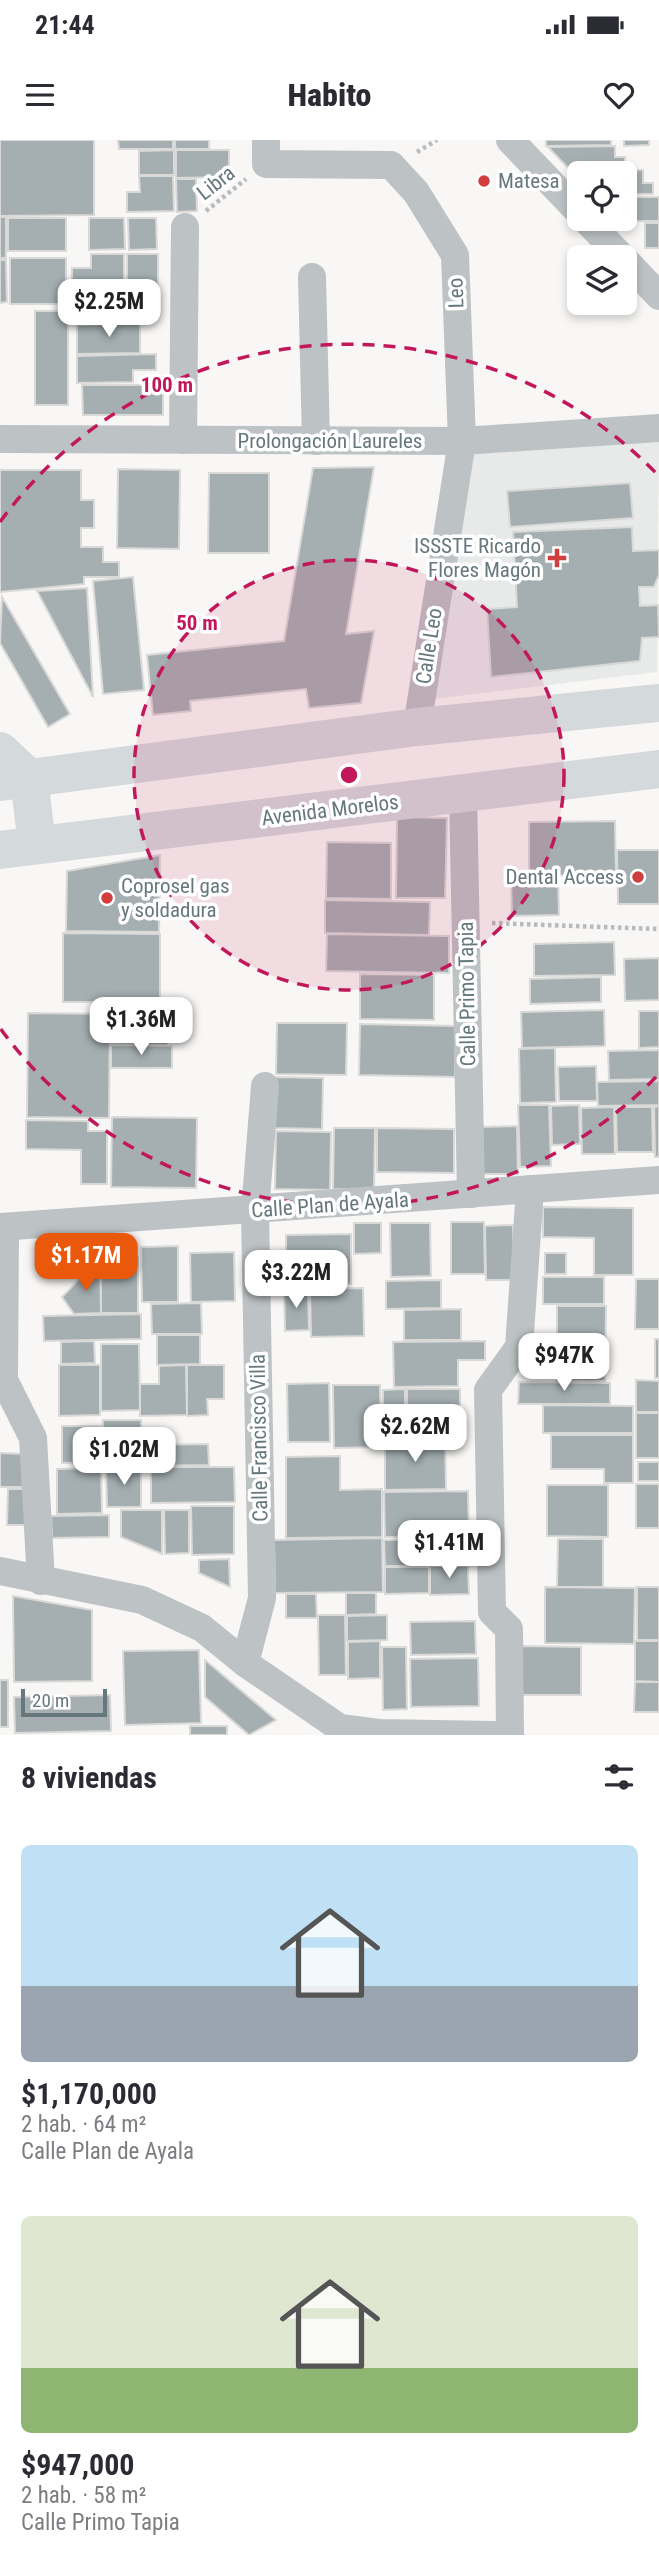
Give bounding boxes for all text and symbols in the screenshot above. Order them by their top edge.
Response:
text: 21:44 [35,10,95,40]
icon: menu [21,76,59,114]
text: Habito [288,76,371,114]
icon: heart [600,76,638,114]
street label: Libra [192,161,240,205]
map controls [567,161,637,315]
button: locate [567,161,637,231]
place label: Matesa [498,169,560,193]
marker: Matesa [476,173,492,189]
button: layers [567,245,637,315]
street label: Leo [443,277,469,309]
pin: $2.25M [52,280,166,339]
text: $2.25M [74,288,144,315]
text: 100 m [141,373,193,397]
street label: Prolongación Laureles [238,429,422,453]
place label: ISSSTE Ricardo Flores Magón [414,534,541,582]
marker: ISSSTE Ricardo Flores Magón [547,548,567,568]
street label: Calle Leo [411,606,447,686]
text: 50 m [176,611,218,635]
centre of rings [337,763,361,787]
street label: Avenida Morelos [260,790,400,830]
place label: Dental Access [506,865,624,889]
marker: Dental Access [630,869,646,885]
place label: Coprosel gas y soldadura [121,874,230,922]
marker: Coprosel gas y soldadura [99,890,115,906]
street label: Calle Primo Tapia [454,921,480,1067]
pin: $1.36M [84,998,198,1057]
text: $1.36M [106,1006,176,1033]
street label: Calle Plan de Ayala [250,1188,410,1222]
pin: $1.17M [29,1234,143,1293]
text: $1.17M [51,1242,121,1269]
pin: $3.22M [239,1250,353,1310]
text: $3.22M [261,1259,331,1286]
pin: $947K [515,1334,613,1393]
text: $947K [534,1342,594,1369]
street label: Calle Francisco Villa [246,1354,272,1522]
pin: $2.62M [358,1404,472,1464]
text: $2.62M [380,1413,450,1440]
pin: $1.02M [67,1428,181,1487]
text: $1.02M [89,1436,159,1463]
pin: $1.41M [392,1520,506,1580]
text: $1.41M [414,1529,484,1556]
scale bar [21,1686,107,1718]
text: 20 m [32,1689,69,1712]
icon: filters [600,1758,638,1796]
text: 8 viviendas [21,1760,157,1795]
icon: home [267,1890,393,2016]
text: $1,170,000 [21,2076,157,2111]
text: 2 hab. · 64 m² [21,2111,146,2138]
text: Calle Plan de Ayala [21,2138,194,2165]
icon: home [267,2261,393,2387]
text: $947,000 [21,2447,134,2482]
text: 2 hab. · 58 m² [21,2482,146,2509]
text: Calle Primo Tapia [21,2509,180,2536]

